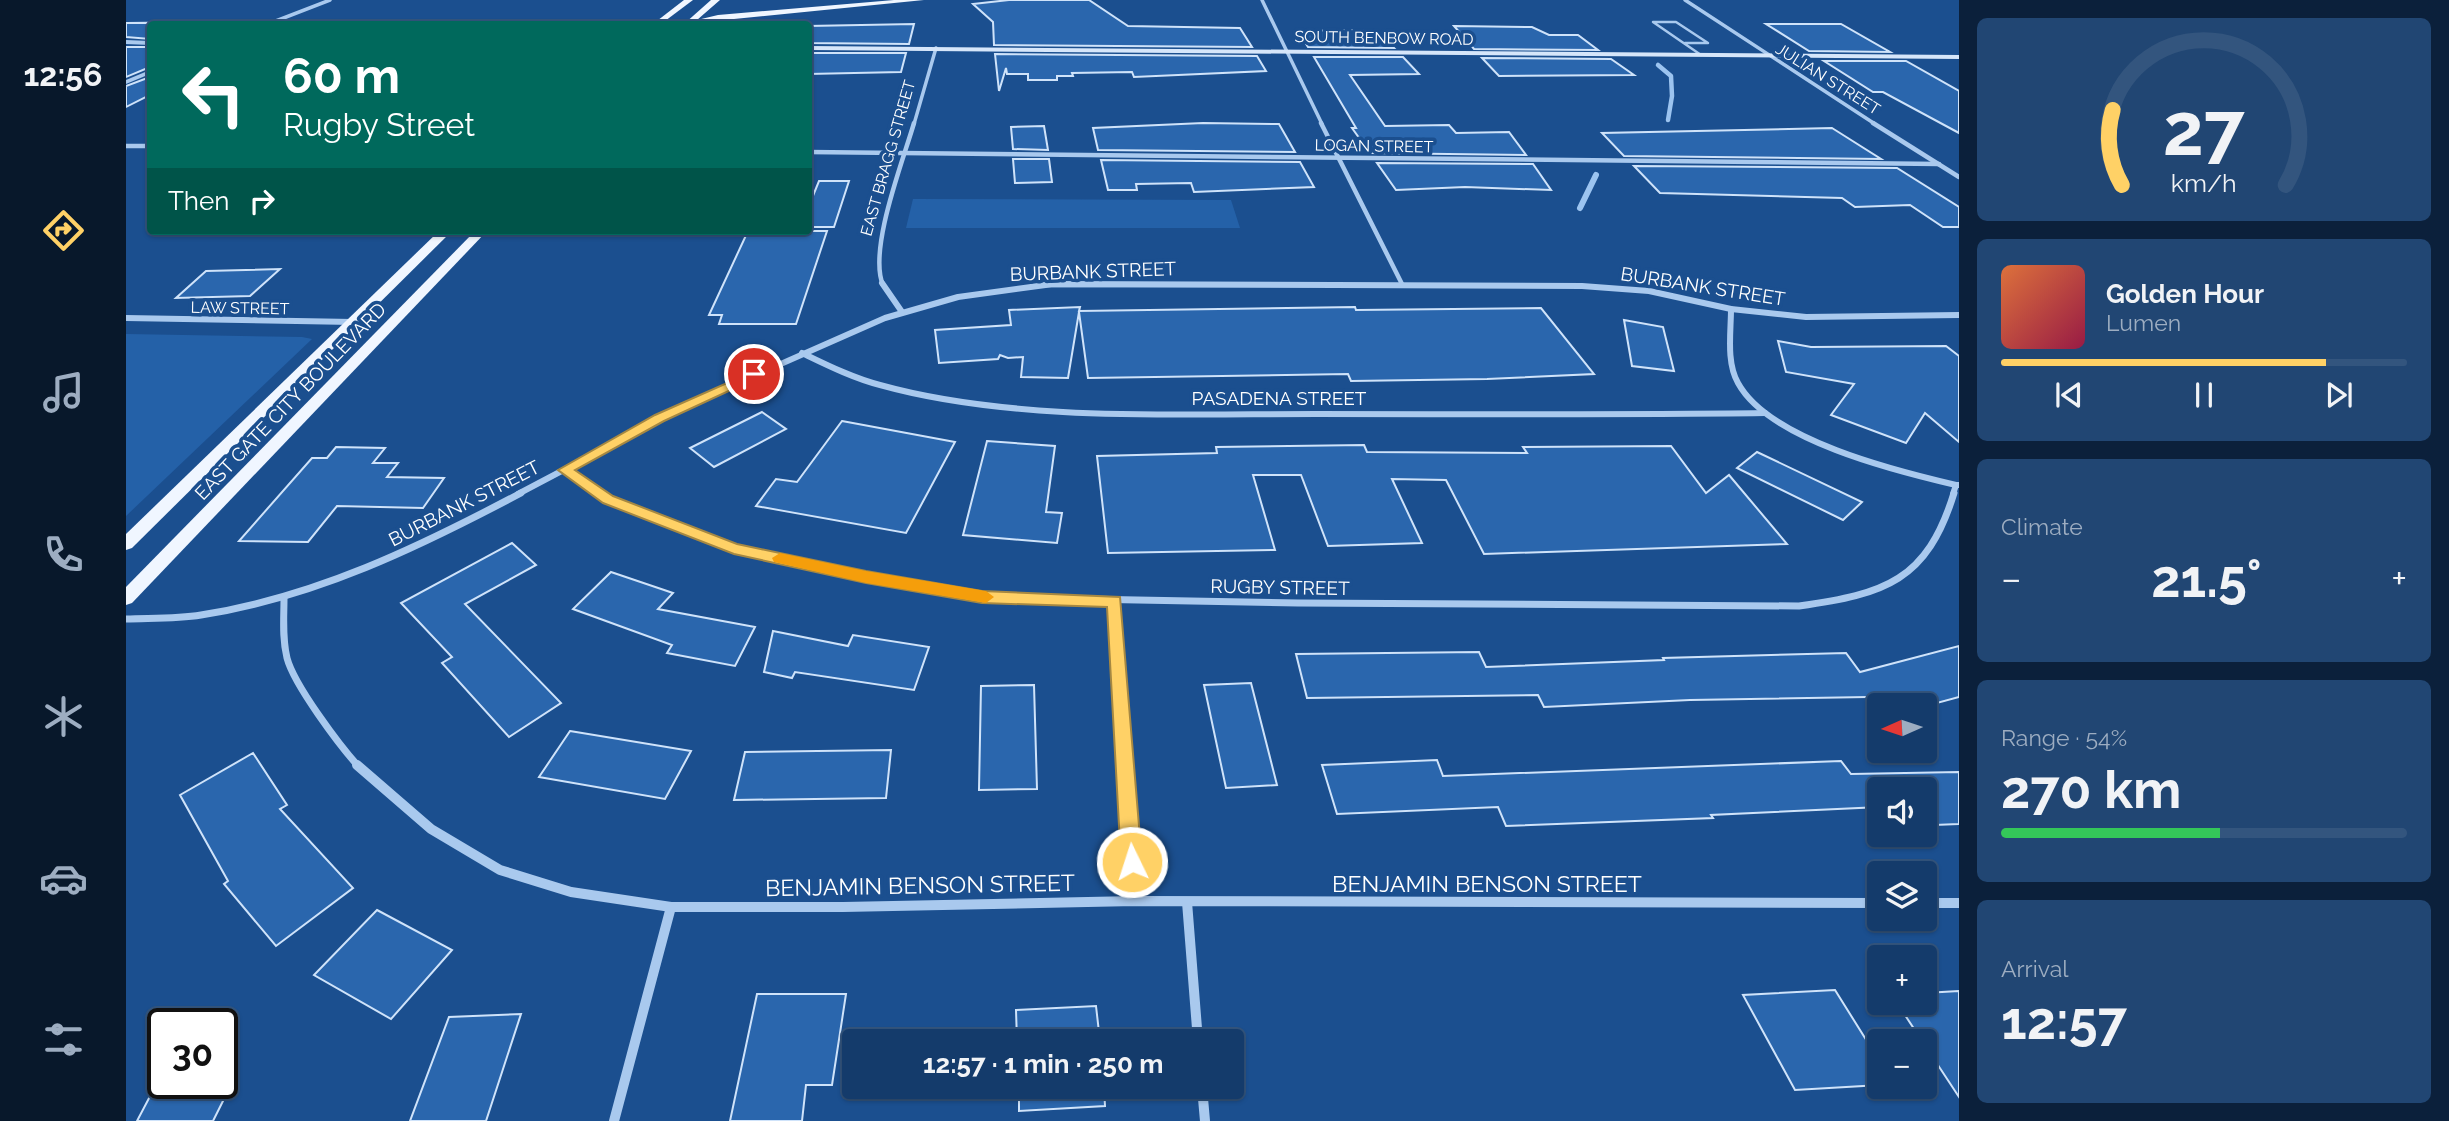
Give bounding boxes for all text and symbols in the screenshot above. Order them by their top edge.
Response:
street label: SOUTH BENBOW ROAD [1294,27,1474,49]
street label: JULIAN STREET [1772,39,1884,119]
text: 60 m [283,47,400,104]
icon: left [168,49,259,140]
text: 12:56 [24,56,102,93]
street label: EAST BRAGG STREET [857,78,919,238]
text: 27 [2163,88,2245,173]
text: Rugby Street [283,106,475,143]
street label: LOGAN STREET [1314,135,1434,157]
text: km/h [2171,168,2237,198]
icon: right [243,182,281,220]
text: Then [168,186,229,216]
icon: directions [39,206,88,255]
street label: BURBANK STREET [1009,257,1177,285]
street label: BURBANK STREET [1619,262,1787,310]
text: Golden Hour [2106,279,2264,309]
street label: EAST GATE CITY BOULEVARD [190,298,390,504]
street label: LAW STREET [191,298,290,318]
text: Lumen [2106,309,2181,336]
pin [724,344,784,404]
icon: arrive [735,355,773,393]
icon: music [39,368,88,417]
icon: previous [2050,376,2088,414]
icon: pause [2185,376,2223,414]
icon: next [2320,376,2358,414]
street label: PASADENA STREET [1192,387,1367,409]
street label: BURBANK STREET [385,455,543,551]
text: Climate [2001,513,2083,540]
icon: phone [39,530,88,579]
text: 21.5° [2151,548,2262,609]
text: − [2001,556,2021,601]
text: + [2391,556,2407,601]
street label: RUGBY STREET [1210,575,1350,599]
icon: climate [39,692,88,741]
north arrow [1867,693,1937,763]
map controls [1867,693,1937,1099]
text: Range · 54% [2001,724,2127,751]
text: 270 km [2001,759,2181,820]
button: sound [1867,777,1937,847]
position arrow [1095,825,1169,899]
icon: car [39,854,88,903]
button: layers [1867,861,1937,931]
street label: BENJAMIN BENSON STREET [765,869,1075,901]
street label: BENJAMIN BENSON STREET [1332,870,1642,897]
button: + [1867,945,1937,1015]
text: Arrival [2001,955,2068,982]
text: 12:57 [2001,990,2127,1051]
speed limit sign: 30 [147,1008,238,1099]
icon: filters [39,1015,88,1064]
button: − [1867,1029,1937,1099]
text: 12:57 · 1 min · 250 m [923,1049,1163,1079]

